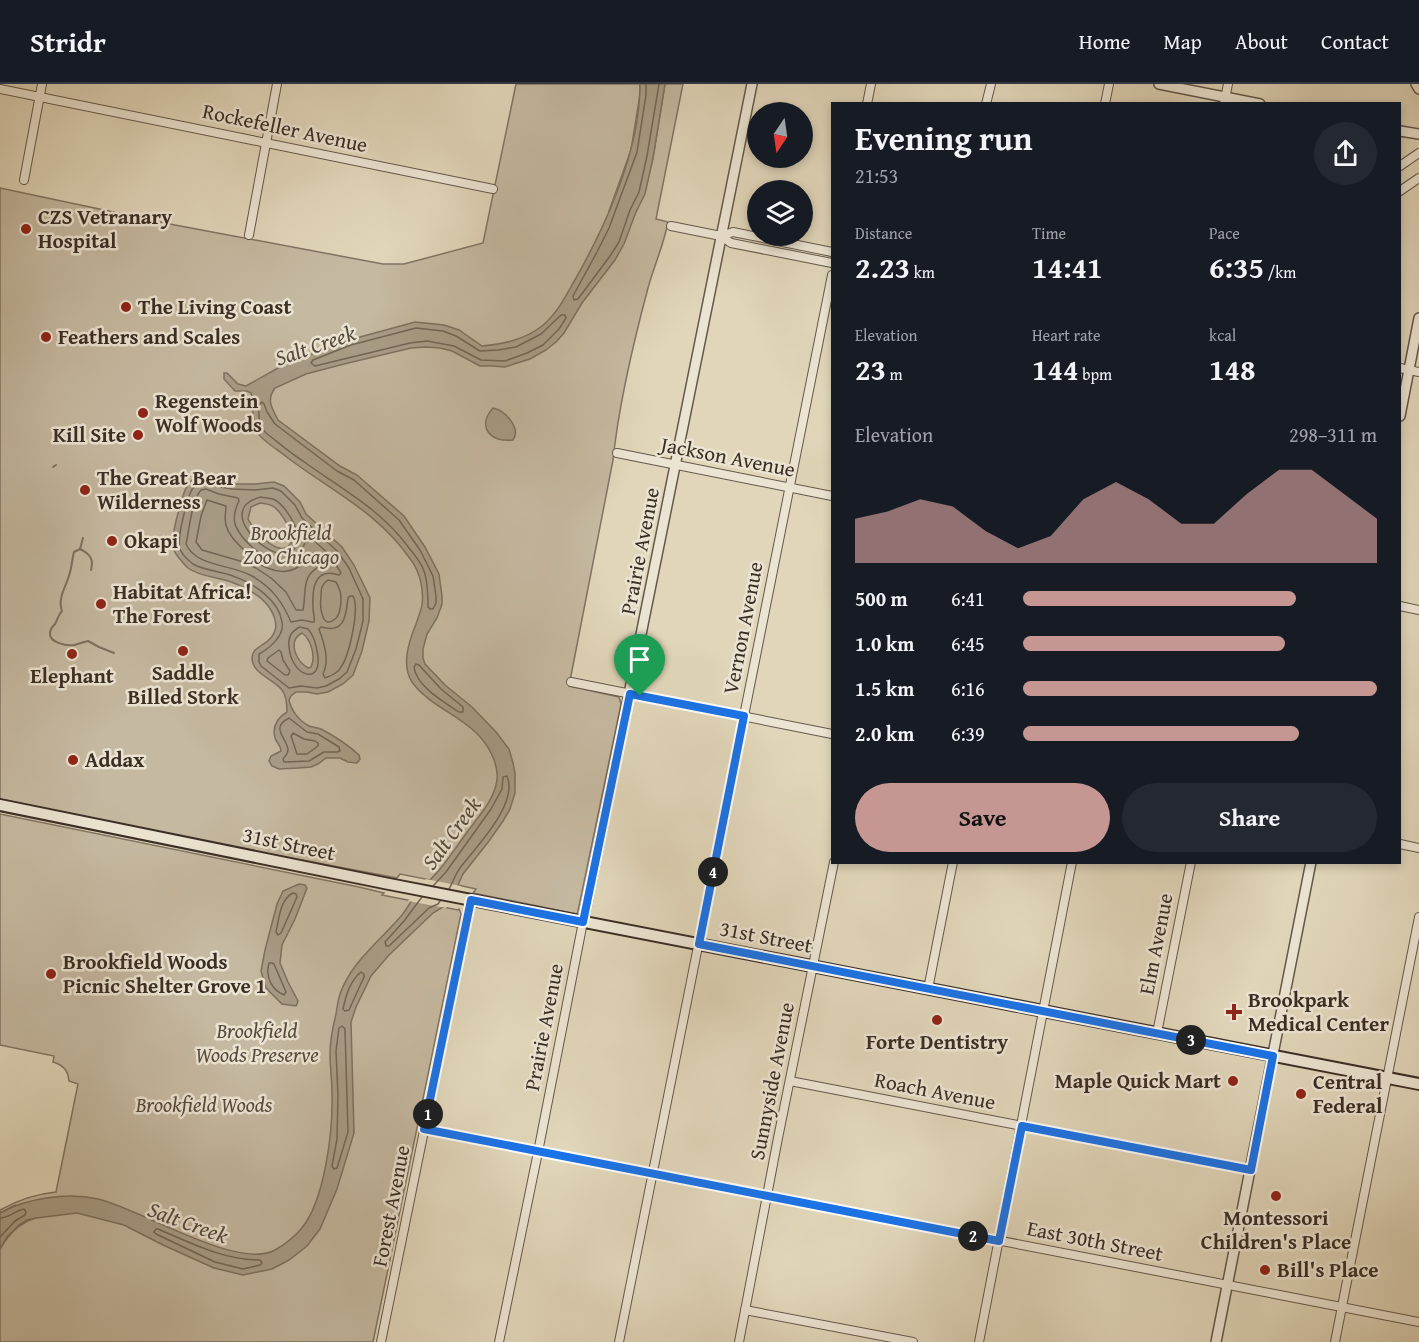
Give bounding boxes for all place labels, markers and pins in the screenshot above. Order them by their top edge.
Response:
place label: CZS Vetranary Hospital [38,201,172,256]
marker: CZS Vetranary Hospital [19,222,33,236]
place label: The Living Coast [138,291,291,322]
marker: The Living Coast [119,300,133,314]
place label: Feathers and Scales [58,321,240,352]
marker: Feathers and Scales [39,330,53,344]
place label: Regenstein Wolf Woods [155,385,262,440]
marker: Regenstein Wolf Woods [136,406,150,420]
place label: Kill Site [53,419,126,450]
marker: Kill Site [131,428,145,442]
place label: The Great Bear Wilderness [97,462,237,517]
marker: The Great Bear Wilderness [78,483,92,497]
place label: Okapi [124,525,179,556]
marker: Okapi [105,534,119,548]
place label: Habitat Africa! The Forest [113,576,252,631]
marker: Habitat Africa! The Forest [94,597,108,611]
pin [614,634,665,696]
marker: Saddle Billed Stork [176,644,190,658]
marker: Elephant [65,647,79,661]
place label: Saddle Billed Stork [127,657,240,712]
place label: Elephant [30,660,114,691]
place label: Addax [85,744,144,775]
marker: Addax [66,753,80,767]
pin: 4 [698,857,728,887]
place label: Brookfield Woods Picnic Shelter Grove 1 [63,946,266,1001]
marker: Brookfield Woods Picnic Shelter Grove 1 [44,967,58,981]
place label: Brookpark Medical Center [1248,984,1389,1039]
marker: Brookpark Medical Center [1225,1003,1243,1021]
marker: Forte Dentistry [930,1013,944,1027]
pin: 3 [1176,1025,1206,1055]
place label: Forte Dentistry [866,1026,1008,1057]
place label: Maple Quick Mart [1055,1065,1221,1096]
place label: Central Federal [1313,1066,1383,1121]
marker: Maple Quick Mart [1226,1074,1240,1088]
marker: Central Federal [1294,1087,1308,1101]
pin: 1 [413,1099,443,1129]
marker: Montessori Children's Place [1269,1189,1283,1203]
place label: Montessori Children's Place [1201,1202,1351,1257]
pin: 2 [958,1221,988,1251]
place label: Bill's Place [1277,1254,1379,1285]
marker: Bill's Place [1258,1263,1272,1277]

